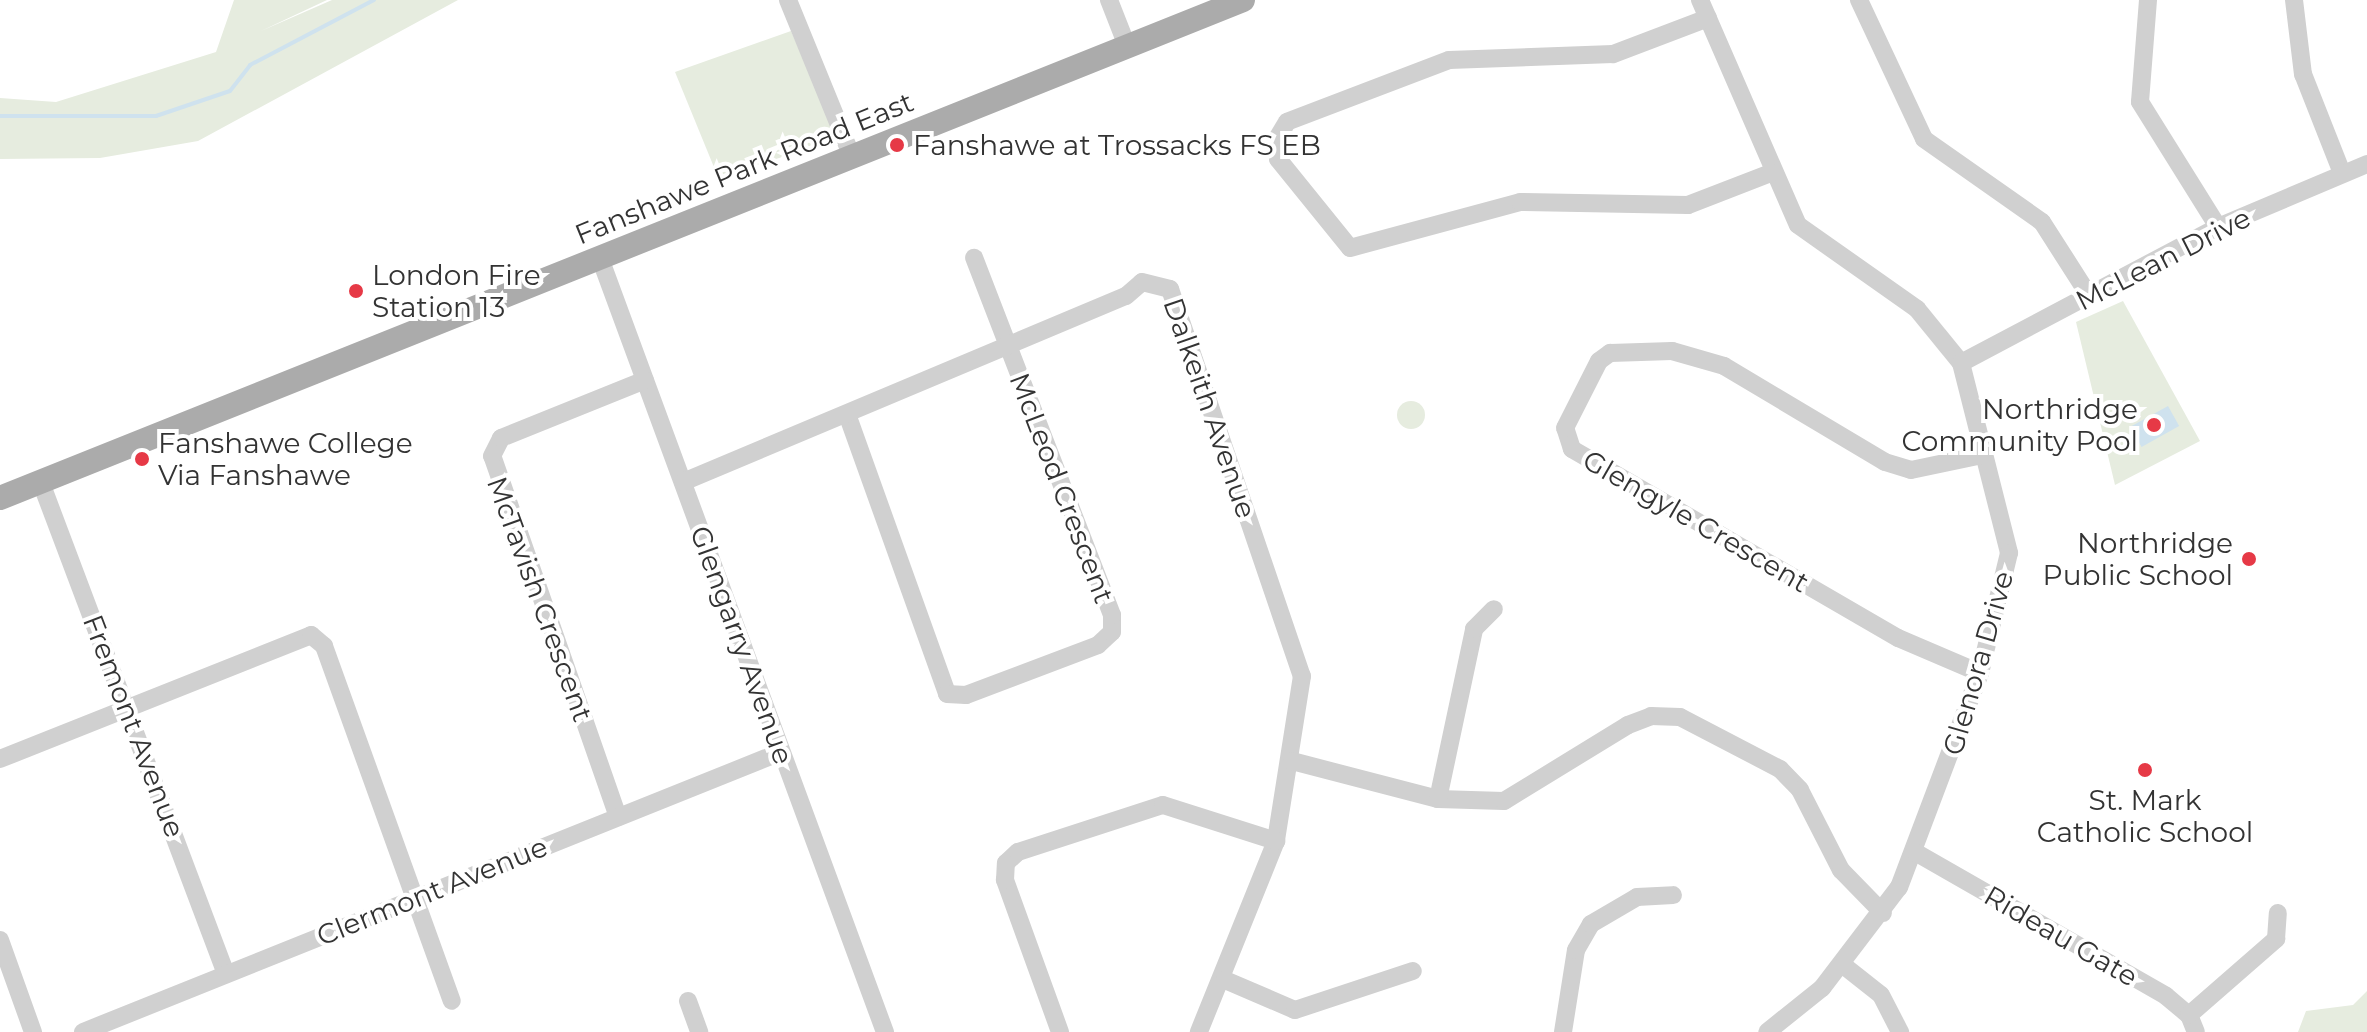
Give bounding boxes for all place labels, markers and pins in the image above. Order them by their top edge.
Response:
place label: Fanshawe at Trossacks FS EB [913,128,1321,162]
marker: Fanshawe at Trossacks FS EB [888,136,906,154]
place label: London Fire Station 13 [372,258,541,324]
marker: London Fire Station 13 [347,282,365,300]
place label: Northridge Community Pool [1902,392,2138,458]
marker: Northridge Community Pool [2145,416,2163,434]
place label: Fanshawe College Via Fanshawe [158,426,413,492]
marker: Fanshawe College Via Fanshawe [133,450,151,468]
place label: Northridge Public School [2043,526,2233,592]
marker: Northridge Public School [2240,550,2258,568]
marker: St. Mark Catholic School [2136,761,2154,779]
place label: St. Mark Catholic School [2037,783,2253,849]

